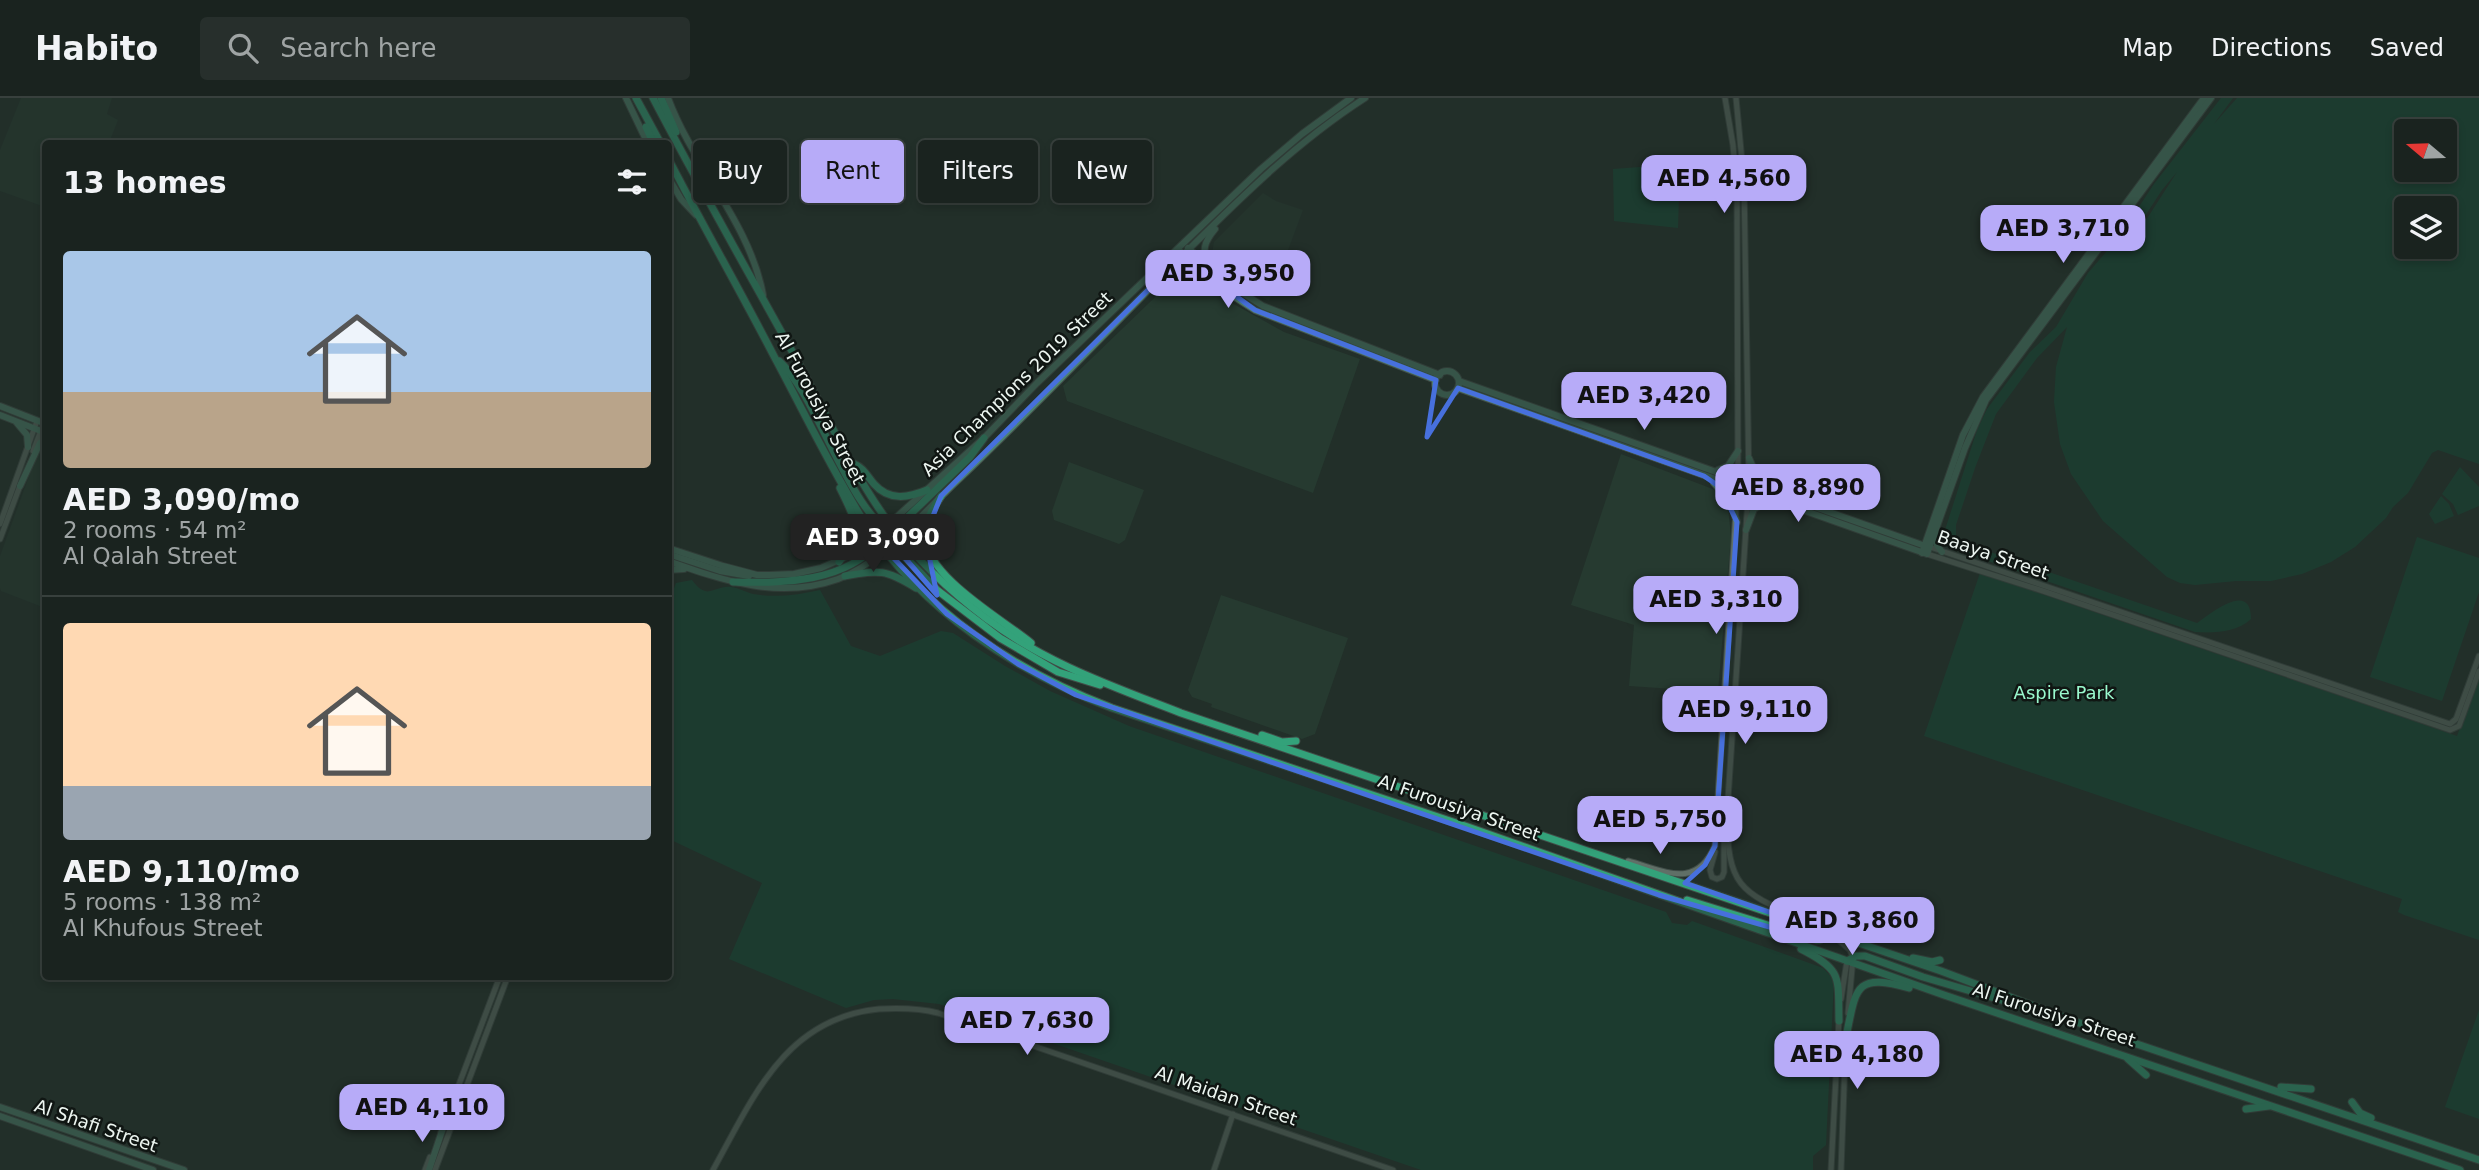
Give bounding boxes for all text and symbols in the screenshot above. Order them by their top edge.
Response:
search box [200,17,690,80]
text: Habito [35,29,158,68]
icon: search [224,29,262,67]
text: Search here [280,33,436,63]
text: Map [2122,34,2173,62]
text: Directions [2211,34,2332,62]
text: Saved [2370,34,2444,62]
north arrow [2394,119,2457,182]
map controls [2394,119,2457,259]
chip: Buy [693,140,787,203]
chip: Rent [801,140,904,203]
chip: Filters [918,140,1038,203]
chip: New [1052,140,1152,203]
pin: AED 4,560 [1644,156,1804,215]
icon: filters [613,163,651,201]
text: 13 homes [63,165,227,200]
text: AED 4,560 [1657,165,1791,191]
button: layers [2394,196,2457,259]
pin: AED 3,710 [1983,206,2143,265]
text: AED 3,710 [1996,215,2130,241]
pin: AED 3,950 [1148,250,1308,310]
text: AED 3,950 [1161,260,1295,286]
street label: Asia Champions 2019 Street [917,287,1116,480]
icon: home [294,296,420,422]
street label: Al Furousiya Street [771,328,870,488]
pin: AED 3,420 [1564,372,1724,432]
text: AED 3,420 [1577,382,1711,408]
pin: AED 8,890 [1718,464,1878,524]
text: AED 8,890 [1731,474,1865,500]
text: AED 3,090/mo [63,482,300,517]
pin: AED 3,090 [793,514,953,574]
text: 2 rooms · 54 m² [63,517,247,543]
text: AED 3,090 [806,524,940,550]
street label: Baaya Street [1935,526,2052,583]
text: Al Qalah Street [63,543,237,569]
pin: AED 3,310 [1636,576,1796,636]
text: AED 3,310 [1649,586,1783,612]
icon: home [294,668,420,794]
park label: Aspire Park [2014,682,2115,703]
pin: AED 9,110 [1665,686,1825,746]
text: AED 9,110 [1678,696,1812,722]
street label: Al Furousiya Street [1376,770,1543,845]
pin: AED 5,750 [1580,796,1740,856]
text: AED 5,750 [1593,806,1727,832]
text: AED 9,110/mo [63,854,300,889]
text: 5 rooms · 138 m² [63,889,261,915]
pin: AED 3,860 [1772,898,1932,957]
text: AED 3,860 [1785,907,1919,933]
text: Al Khufous Street [63,915,263,941]
street label: Al Furousiya Street [1970,978,2138,1051]
pin: AED 7,630 [947,998,1107,1057]
text: AED 7,630 [960,1007,1094,1033]
pin: AED 4,180 [1777,1032,1937,1091]
text: AED 4,180 [1790,1041,1924,1067]
street label: Al Maidan Street [1152,1061,1300,1130]
pin: AED 4,110 [342,1084,502,1144]
text: AED 4,110 [355,1094,489,1120]
street label: Al Shafi Street [32,1095,160,1156]

